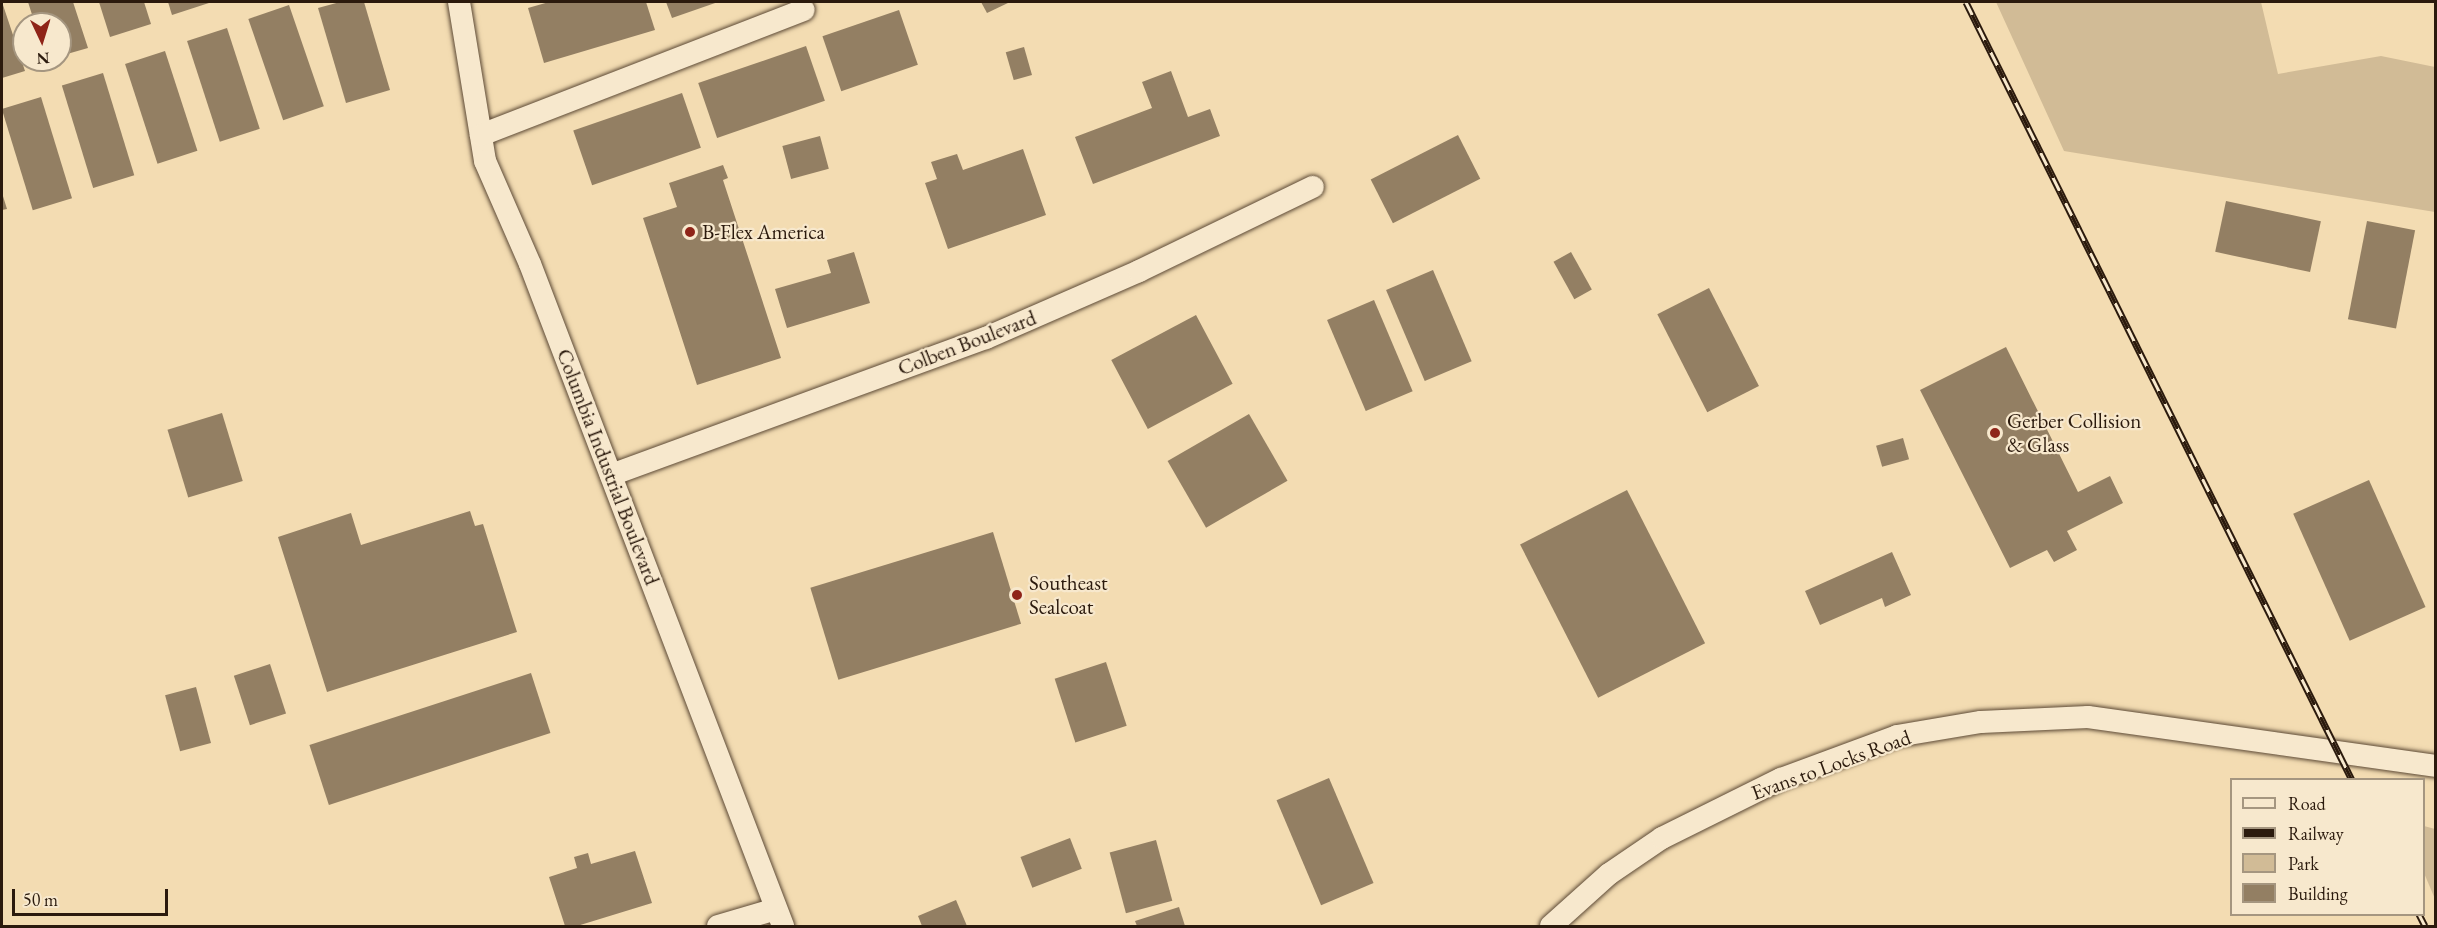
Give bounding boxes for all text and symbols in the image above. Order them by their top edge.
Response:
north arrow [12,12,72,72]
text: N [36,48,50,69]
place label: B-Flex America [702,219,825,245]
marker: B-Flex America [683,225,697,239]
street label: Colben Boulevard [894,305,1040,381]
street label: Columbia Industrial Boulevard [551,345,665,589]
place label: Gerber Collision & Glass [2007,408,2141,458]
marker: Gerber Collision & Glass [1988,426,2002,440]
place label: Southeast Sealcoat [1029,570,1108,620]
marker: Southeast Sealcoat [1010,588,1024,602]
street label: Evans to Locks Road [1748,724,1914,806]
legend [2230,778,2425,916]
text: Road [2288,792,2326,815]
text: Railway [2288,822,2344,845]
text: Park [2288,852,2319,875]
scale bar [15,877,171,915]
text: Building [2288,882,2348,905]
text: 50 m [23,888,58,911]

